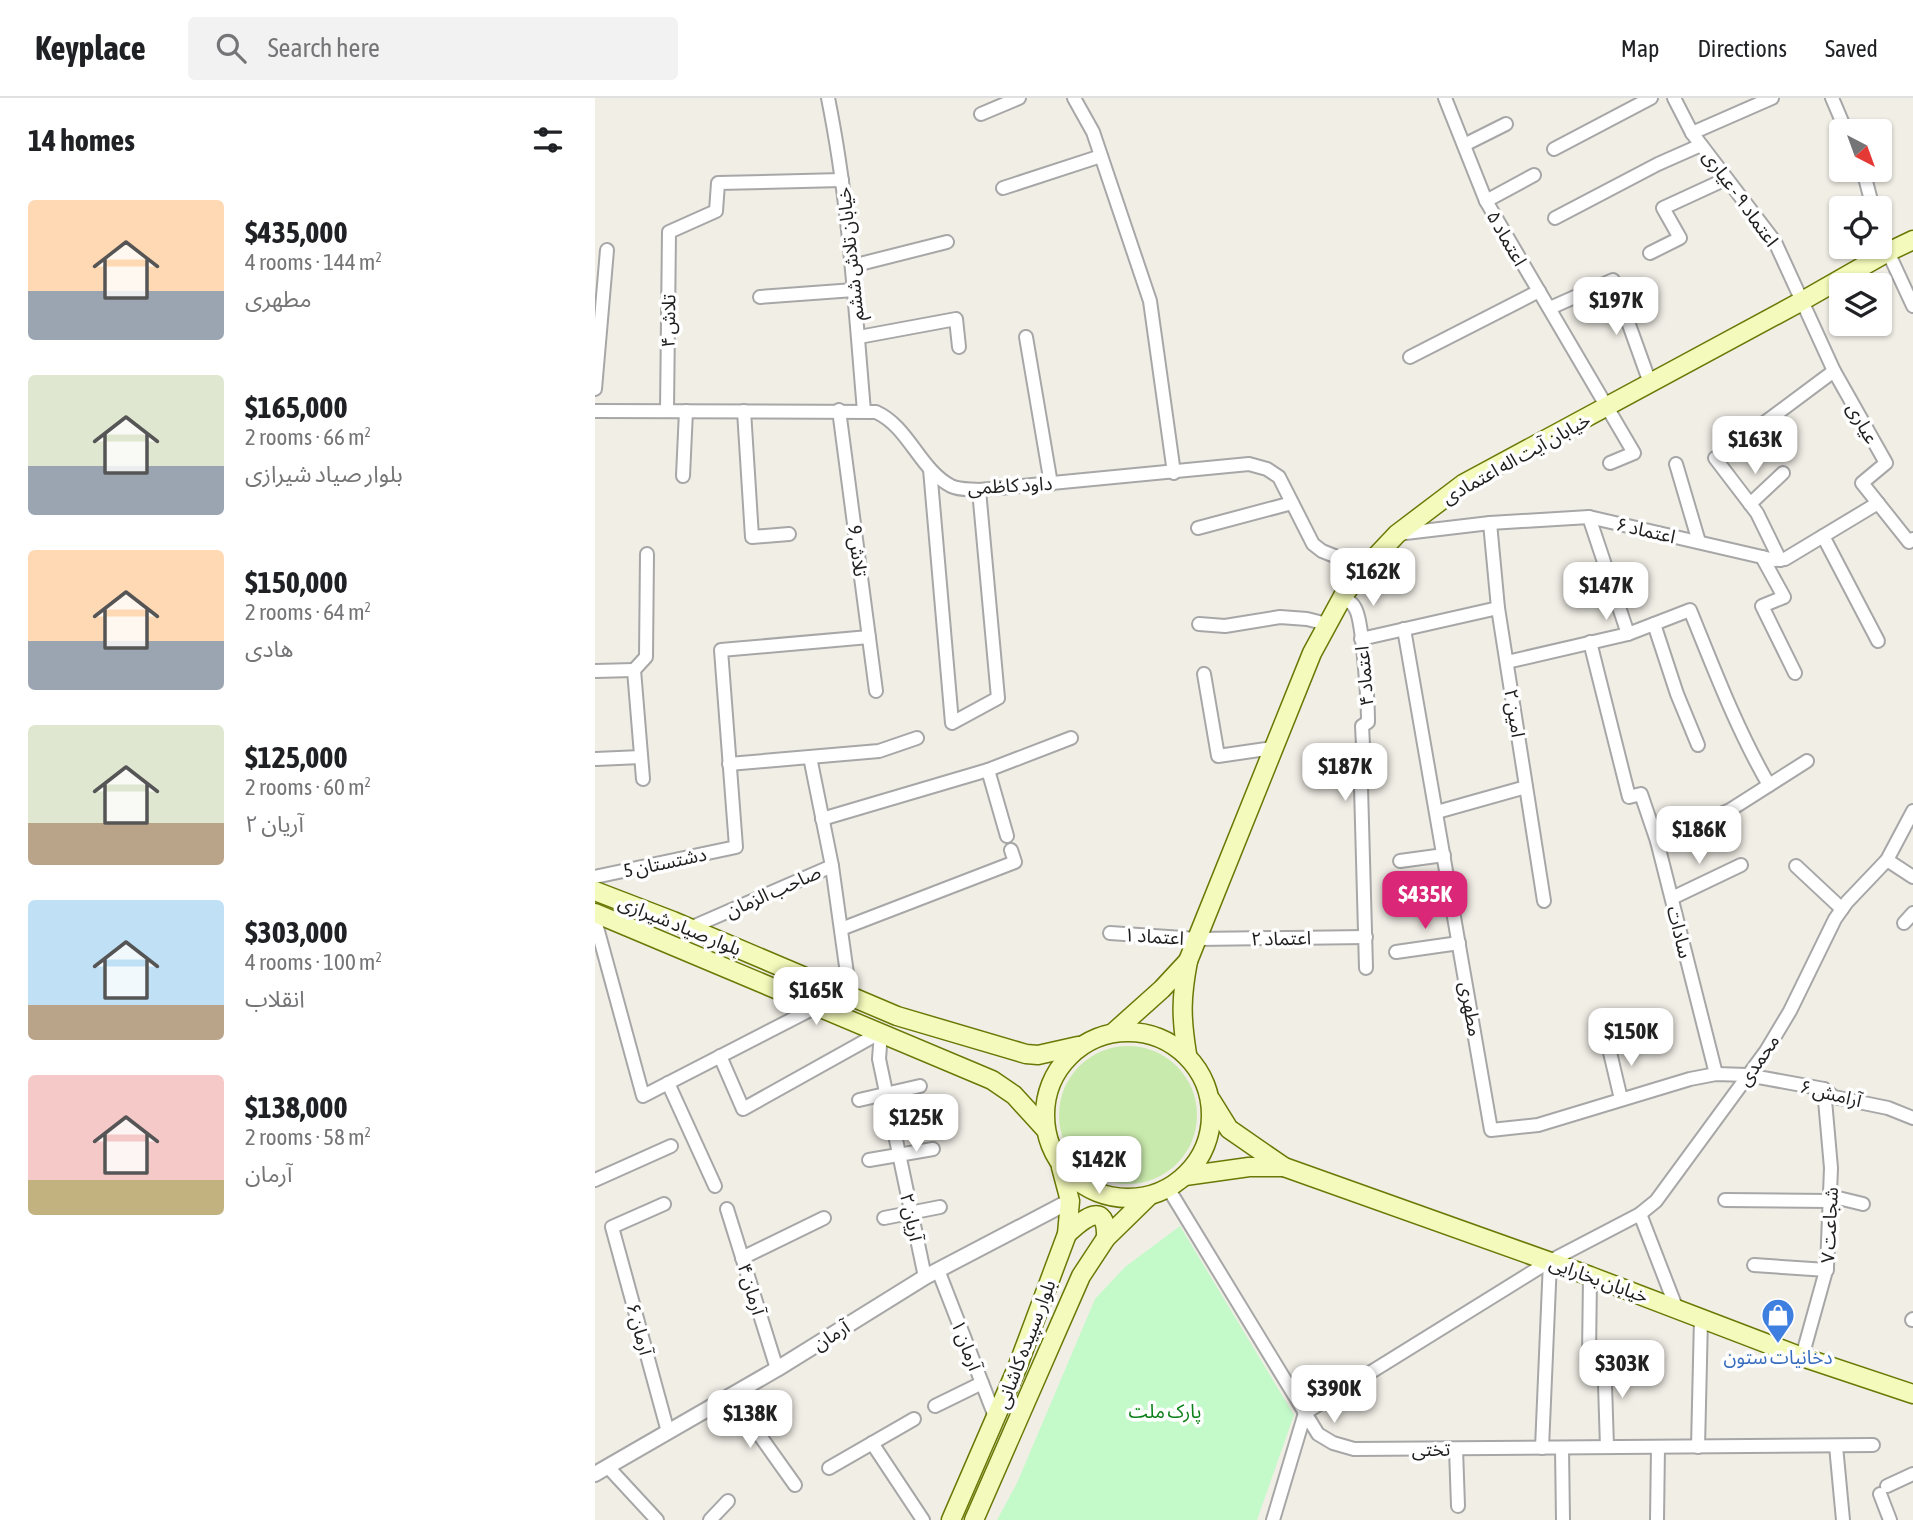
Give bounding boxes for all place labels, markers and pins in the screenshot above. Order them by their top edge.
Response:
pin: $197K [1567,278,1665,337]
pin: $163K [1706,416,1804,476]
pin: $162K [1324,548,1422,608]
pin: $147K [1557,562,1655,622]
pin: $187K [1296,744,1394,803]
pin: $186K [1650,806,1748,866]
pin: $435K [1376,872,1474,931]
pin: $165K [767,968,865,1027]
pin: $150K [1582,1009,1680,1068]
pin: $125K [867,1094,965,1154]
pin: $142K [1050,1136,1148,1196]
shop icon: دخانیات ستون [1759,1296,1797,1345]
pin: $303K [1573,1340,1671,1400]
place label: دخانیات ستون [1724,1346,1832,1369]
pin: $390K [1285,1366,1383,1425]
pin: $138K [701,1390,799,1450]

